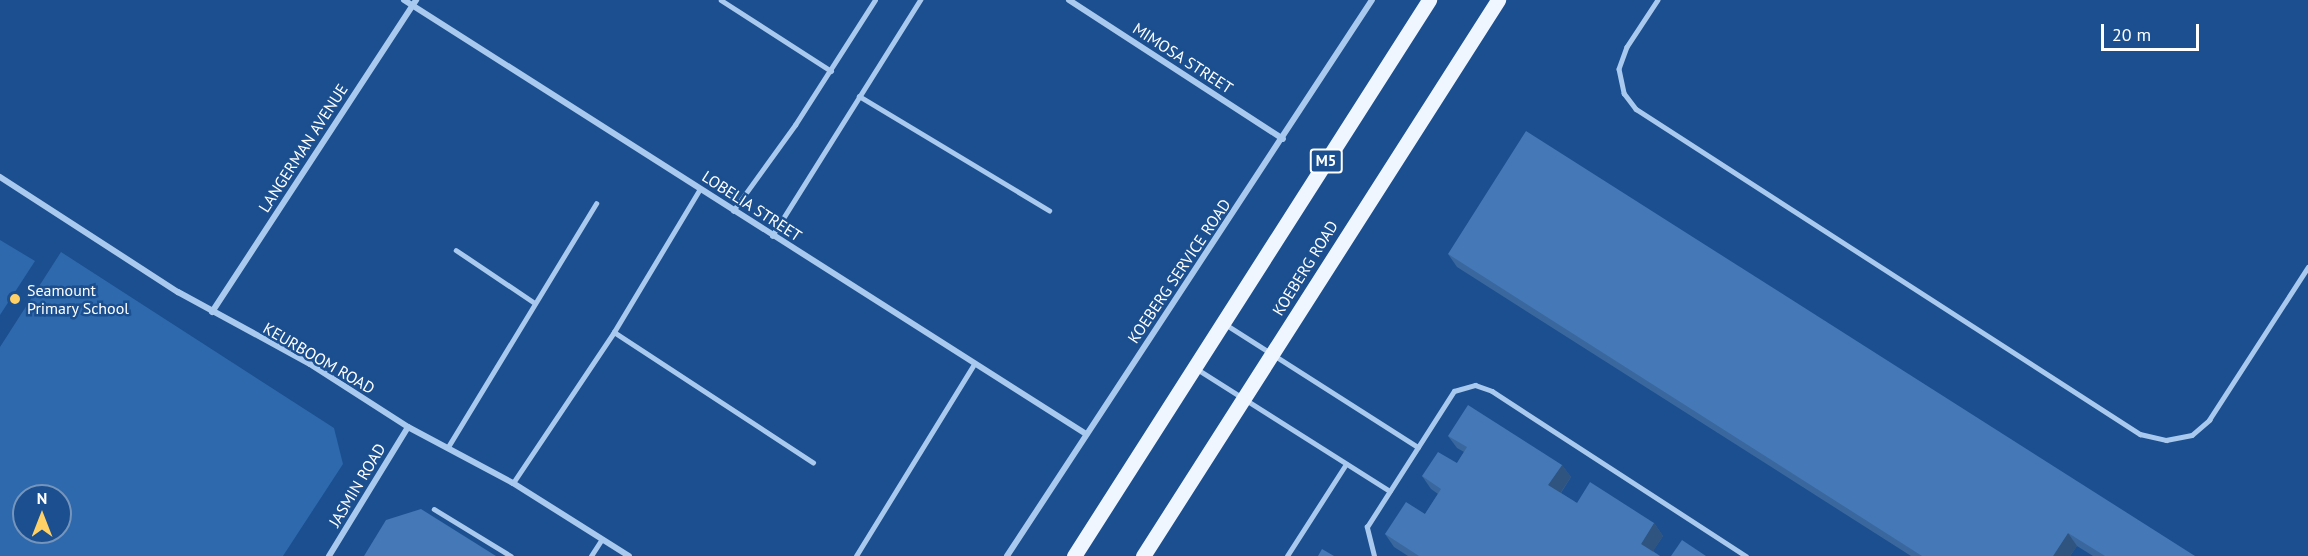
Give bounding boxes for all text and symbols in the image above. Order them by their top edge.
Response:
scale bar [2104,12,2202,50]
street label: MIMOSA STREET [1129,18,1237,98]
text: 20 m [2112,23,2151,46]
street label: LANGERMAN AVENUE [254,80,352,216]
road number: M5 [1310,149,1342,173]
street label: LOBELIA STREET [698,166,806,246]
street label: KOEBERG SERVICE ROAD [1124,195,1234,347]
street label: KOEBERG ROAD [1268,217,1342,319]
place label: Seamount Primary School [27,280,129,318]
marker: Seamount Primary School [8,292,22,306]
street label: KEURBOOM ROAD [260,318,378,398]
street label: JASMIN ROAD [325,440,389,530]
north arrow [12,484,72,544]
text: N [37,488,47,508]

